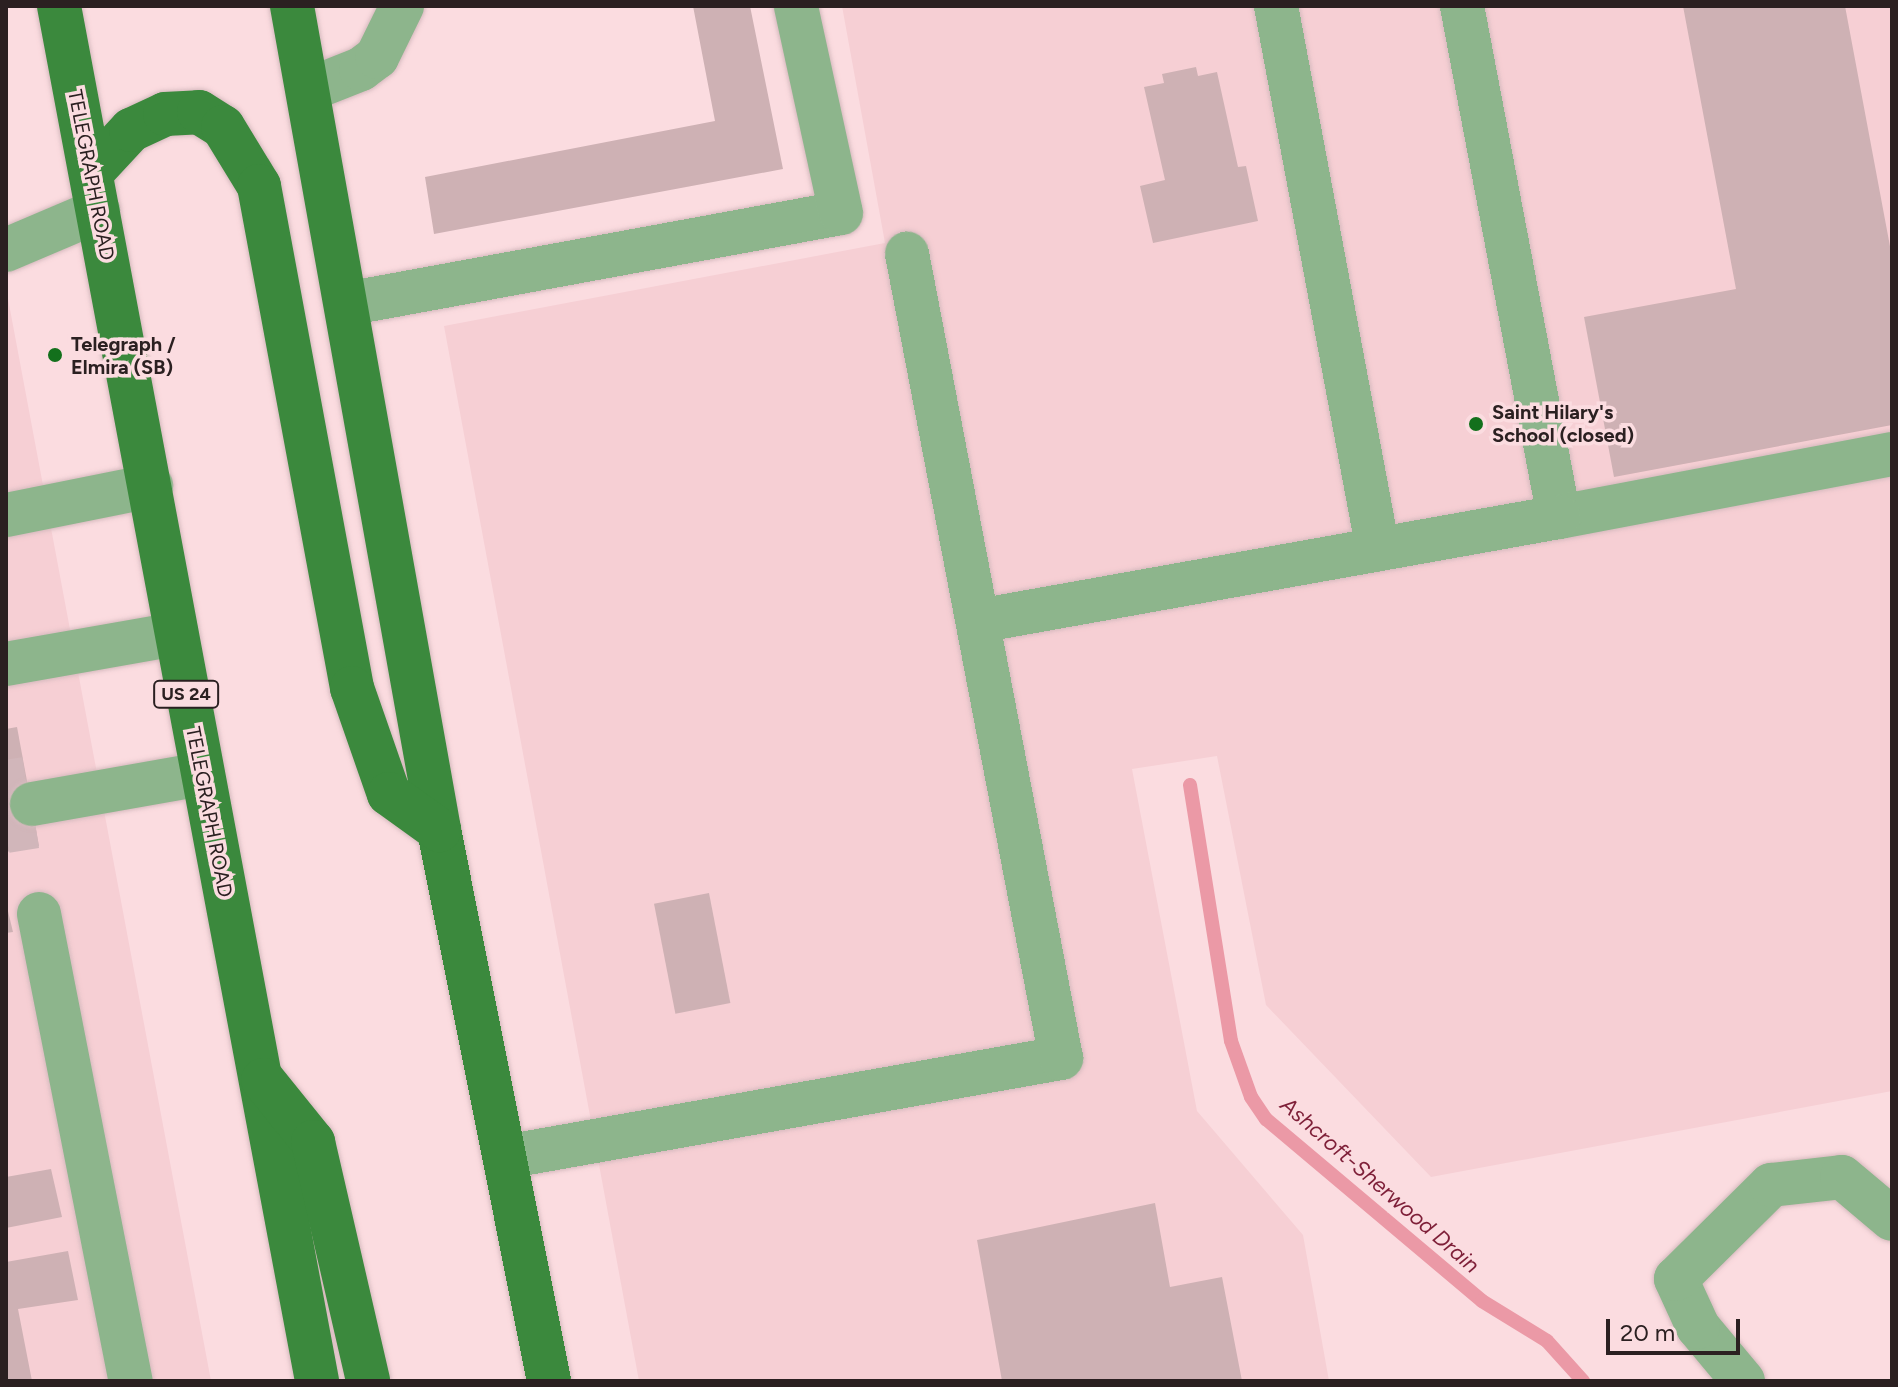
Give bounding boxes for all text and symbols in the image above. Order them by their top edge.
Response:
street label: TELEGRAPH ROAD [63,88,119,262]
place label: Telegraph / Elmira (SB) [71,332,176,379]
marker: Telegraph / Elmira (SB) [46,346,64,364]
place label: Saint Hilary's School (closed) [1492,400,1634,447]
marker: Saint Hilary's School (closed) [1467,415,1485,433]
road number: US 24 [152,680,220,708]
street label: TELEGRAPH ROAD [181,725,237,899]
water label: Ashcroft-Sherwood Drain [1275,1091,1485,1279]
scale bar [1610,1303,1744,1353]
text: 20 m [1620,1318,1675,1347]

